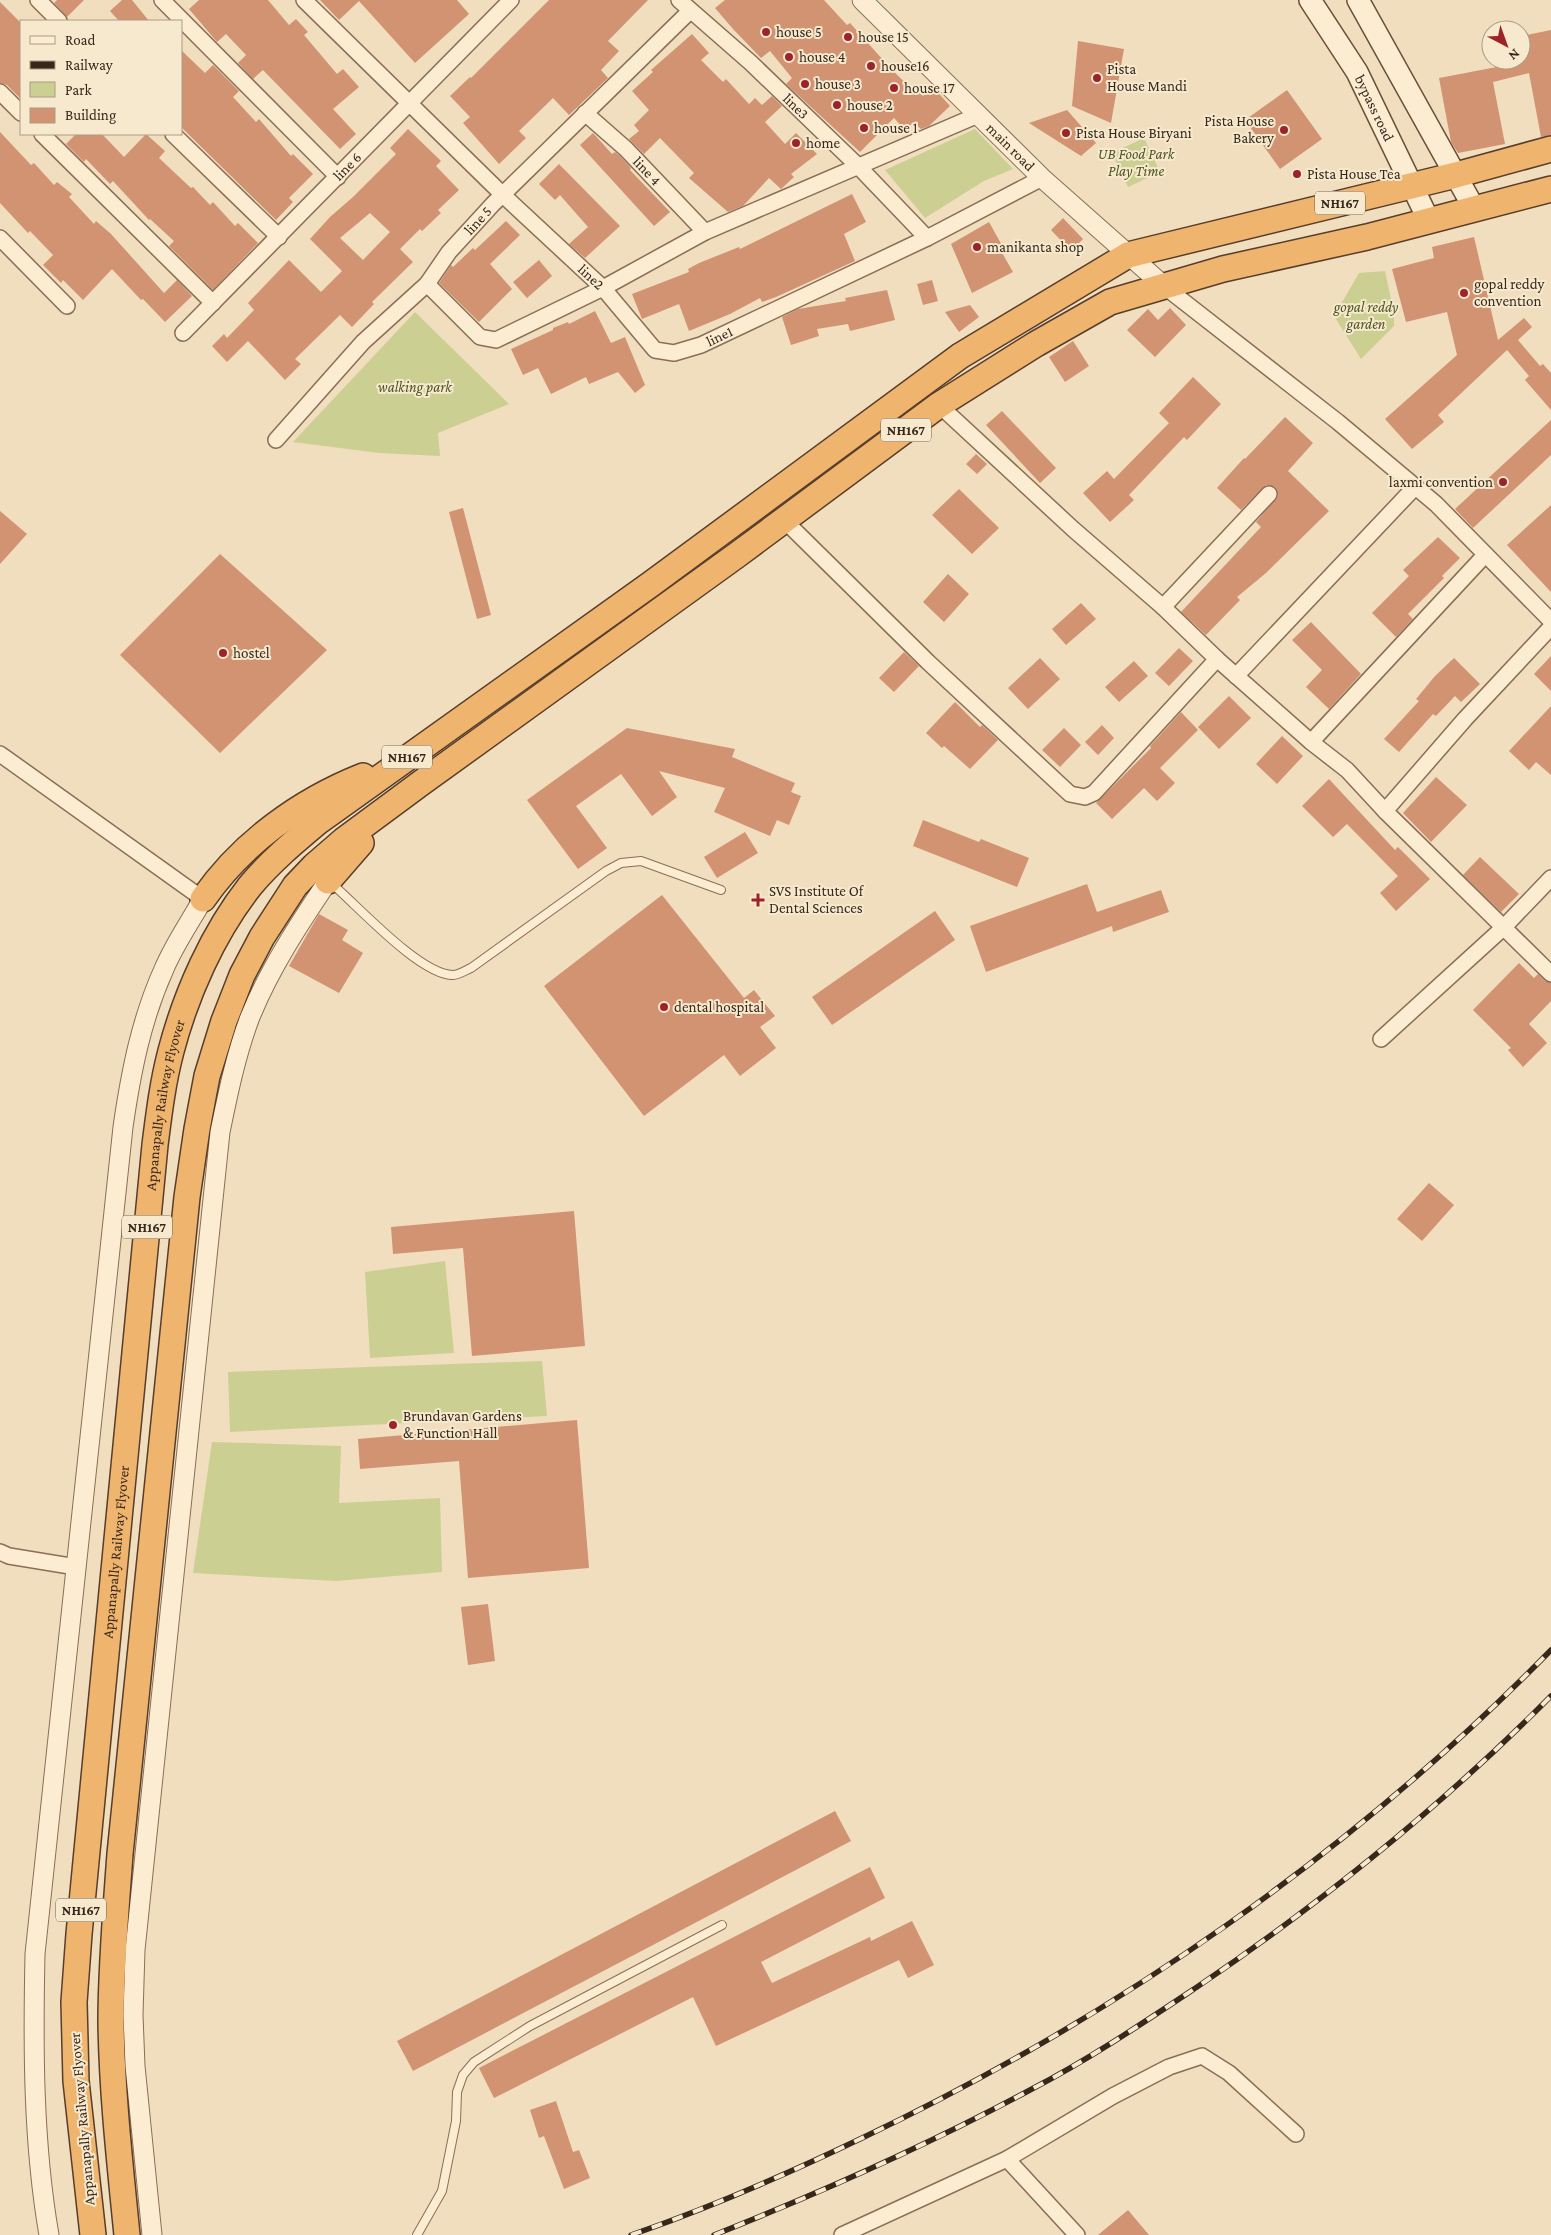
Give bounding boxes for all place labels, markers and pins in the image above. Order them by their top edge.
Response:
place label: house 5 [776,24,822,40]
marker: house 5 [760,26,772,38]
place label: house 15 [858,29,909,45]
marker: house 15 [842,31,854,43]
place label: house 4 [799,49,845,65]
marker: house 4 [783,51,795,63]
place label: house16 [881,58,930,74]
marker: house16 [865,60,877,72]
place label: Pista House Mandi [1107,61,1187,94]
marker: Pista House Mandi [1091,72,1103,84]
place label: house 3 [815,76,861,92]
marker: house 3 [799,78,811,90]
place label: house 17 [904,80,955,96]
marker: house 17 [888,82,900,94]
place label: house 2 [847,97,893,113]
marker: house 2 [831,99,843,111]
place label: Pista House Bakery [1204,113,1274,147]
place label: house 1 [874,120,918,136]
marker: house 1 [858,122,870,134]
marker: Pista House Bakery [1278,124,1290,136]
place label: Pista House Biryani [1076,125,1192,142]
marker: Pista House Biryani [1060,127,1072,139]
place label: home [806,135,841,151]
marker: home [790,137,802,149]
place label: Pista House Tea [1307,166,1401,182]
marker: Pista House Tea [1291,168,1303,180]
place label: manikanta shop [987,239,1084,256]
marker: manikanta shop [971,241,983,253]
place label: gopal reddy convention [1474,276,1545,309]
marker: gopal reddy convention [1458,287,1470,299]
place label: laxmi convention [1389,474,1493,490]
marker: laxmi convention [1497,476,1509,488]
place label: hostel [233,645,270,661]
marker: hostel [217,647,229,659]
place label: SVS Institute Of Dental Sciences [769,883,865,916]
marker: SVS Institute Of Dental Sciences [751,893,765,907]
place label: dental hospital [674,999,764,1016]
marker: dental hospital [658,1001,670,1013]
place label: Brundavan Gardens & Function Hall [403,1408,522,1441]
marker: Brundavan Gardens & Function Hall [387,1419,399,1431]

